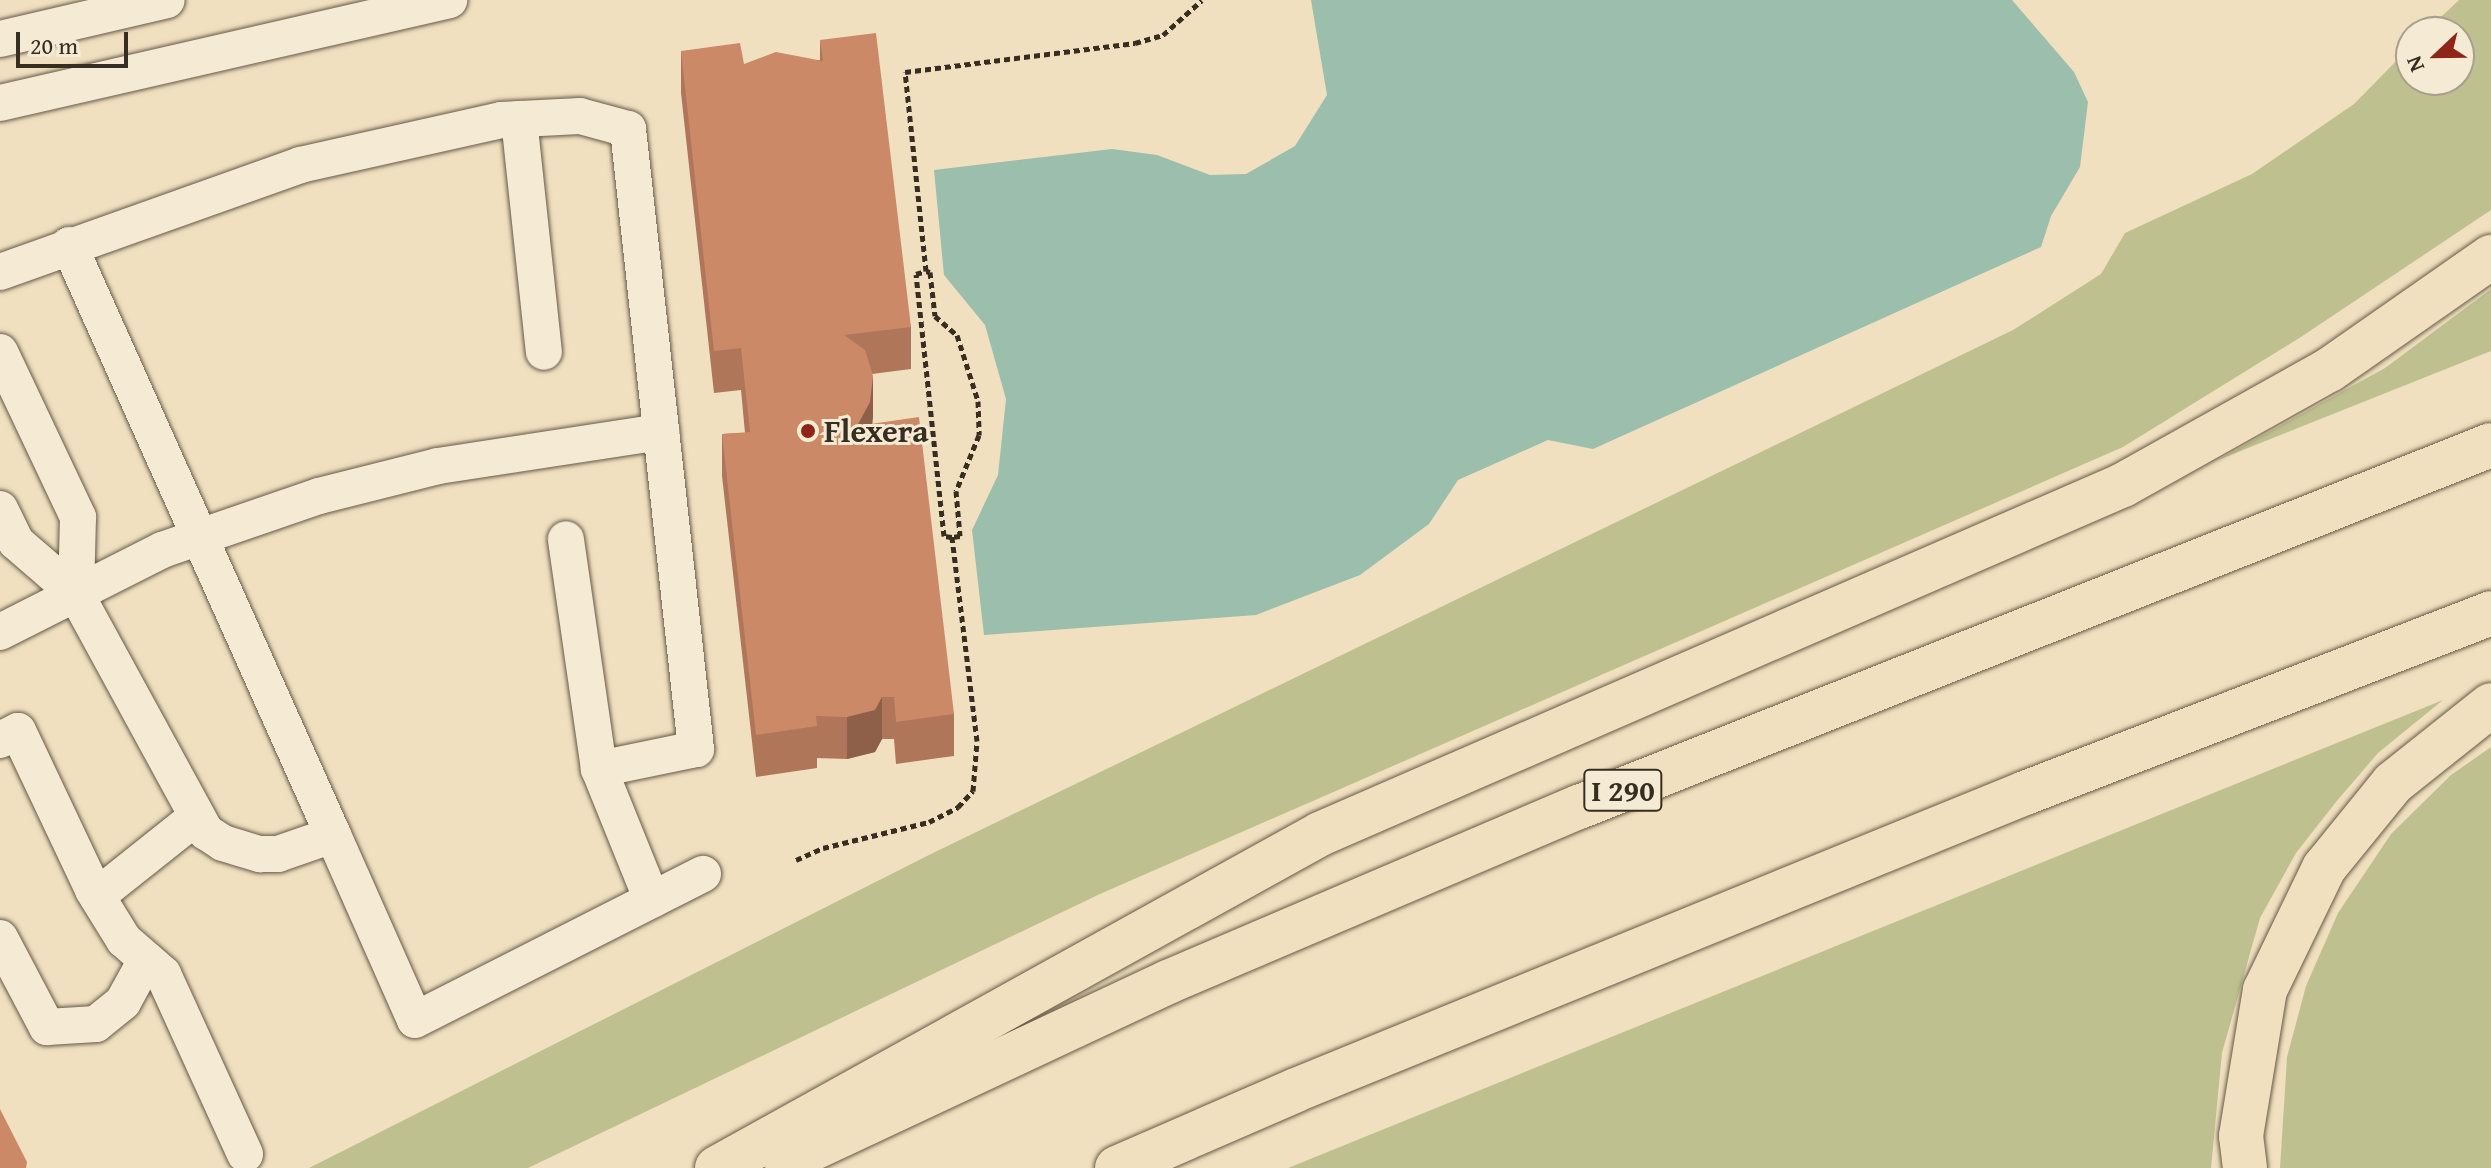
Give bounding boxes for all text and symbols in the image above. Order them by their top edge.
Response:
scale bar [20,16,132,66]
north arrow [2395,16,2475,96]
text: 20 m [30,28,78,63]
text: N [2397,51,2432,77]
place label: Flexera [824,412,929,450]
marker: Flexera [799,422,817,440]
road number: I 290 [1583,764,1663,816]

